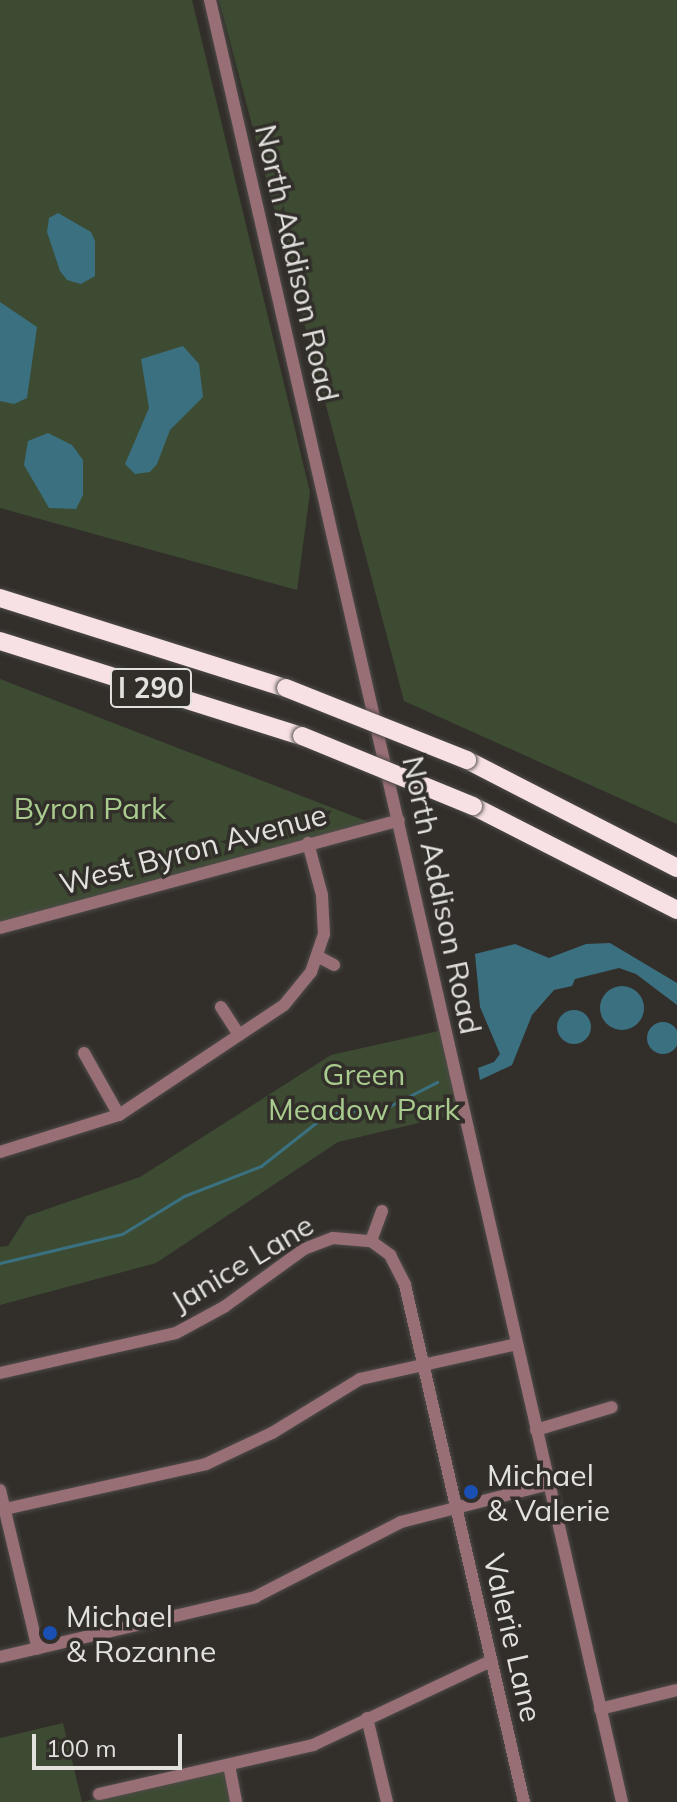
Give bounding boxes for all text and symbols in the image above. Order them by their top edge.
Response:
street label: North Addison Road [248,121,346,405]
road number: I 290 [109,664,193,712]
street label: North Addison Road [395,753,489,1037]
park label: Byron Park [14,790,166,826]
street label: West Byron Avenue [56,796,330,902]
park label: Green Meadow Park [268,1056,460,1126]
street label: Janice Lane [164,1206,320,1320]
place label: Michael & Valerie [487,1457,610,1528]
marker: Michael & Valerie [462,1483,480,1501]
street label: Valerie Lane [476,1551,550,1725]
place label: Michael & Rozanne [66,1598,216,1668]
marker: Michael & Rozanne [41,1624,59,1642]
scale bar [36,1718,186,1768]
text: 100 m [46,1733,117,1763]

